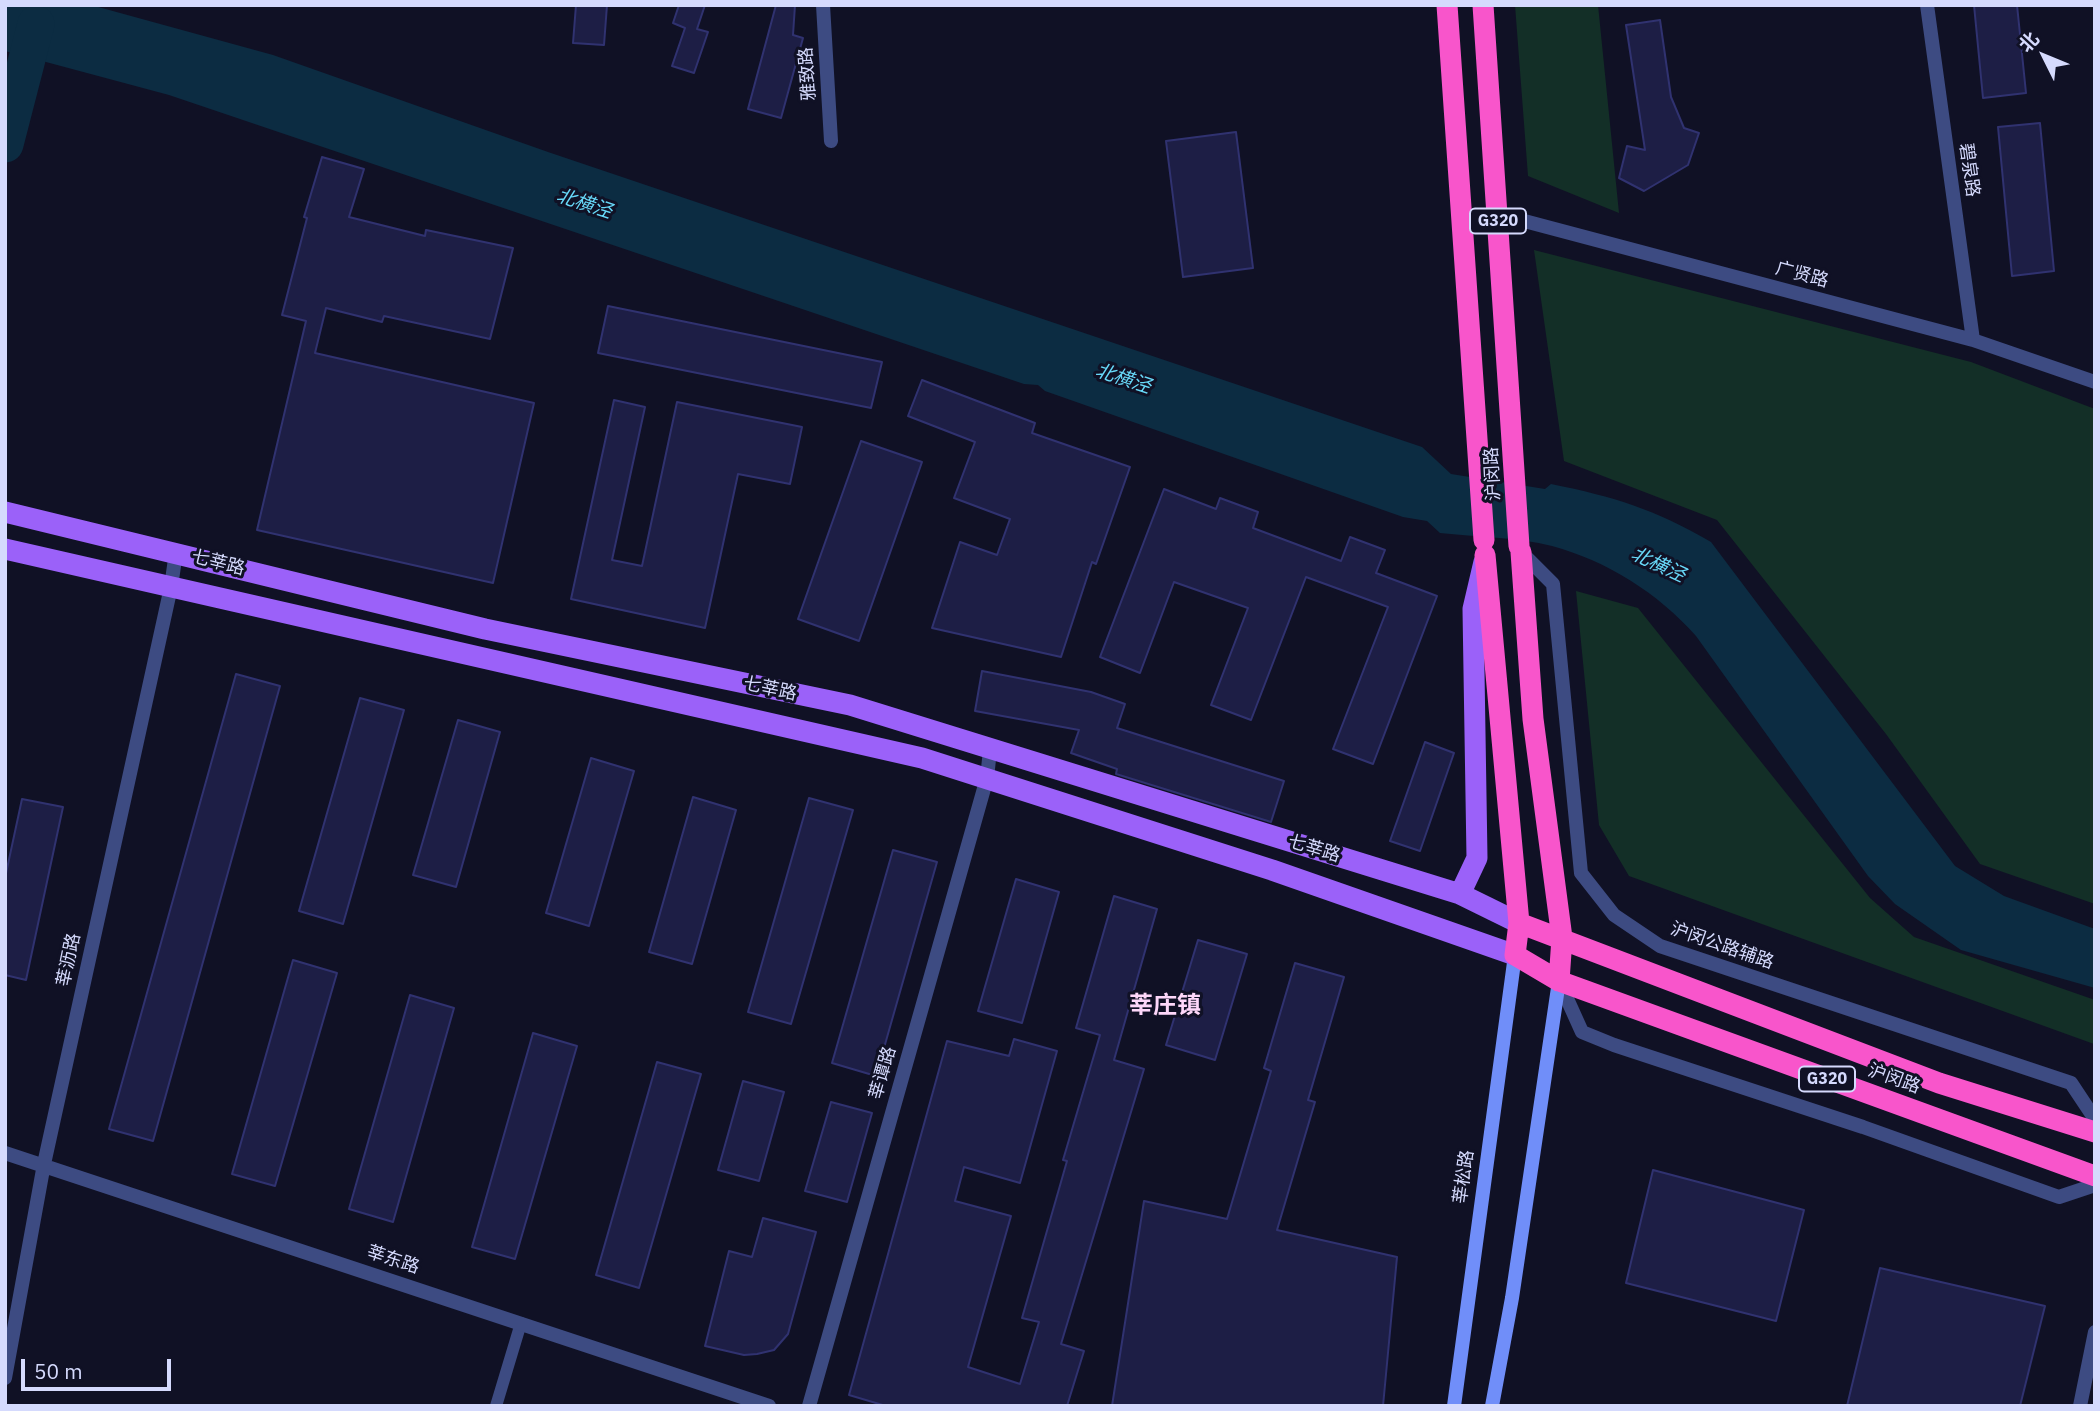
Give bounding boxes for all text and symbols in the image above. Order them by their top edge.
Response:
north arrow [2009,21,2079,91]
text: 北 [2013,27,2044,57]
street label: 雅致路 [795,46,821,102]
street label: 碧泉路 [1955,142,1983,198]
water label: 北横泾 [553,184,615,224]
road number: G320 [1470,209,1526,234]
street label: 广贤路 [1773,258,1831,292]
water label: 北横泾 [1092,359,1154,399]
street label: 沪闵路 [1481,446,1505,502]
water label: 北横泾 [1627,543,1689,587]
street label: 七莘路 [189,546,247,580]
street label: 七莘路 [741,673,799,705]
street label: 七莘路 [1285,831,1343,867]
street label: 沪闵公路辅路 [1667,918,1777,974]
street label: 莘沥路 [53,931,85,989]
district label: 莘庄镇 [1129,992,1201,1020]
street label: 莘谭路 [865,1044,901,1102]
street label: 沪闵路 [1865,1060,1923,1098]
road number: G320 [1799,1066,1855,1092]
street label: 莘松路 [1450,1149,1478,1205]
street label: 莘东路 [364,1241,422,1279]
scale bar [24,1344,175,1388]
text: 50 m [34,1357,83,1385]

